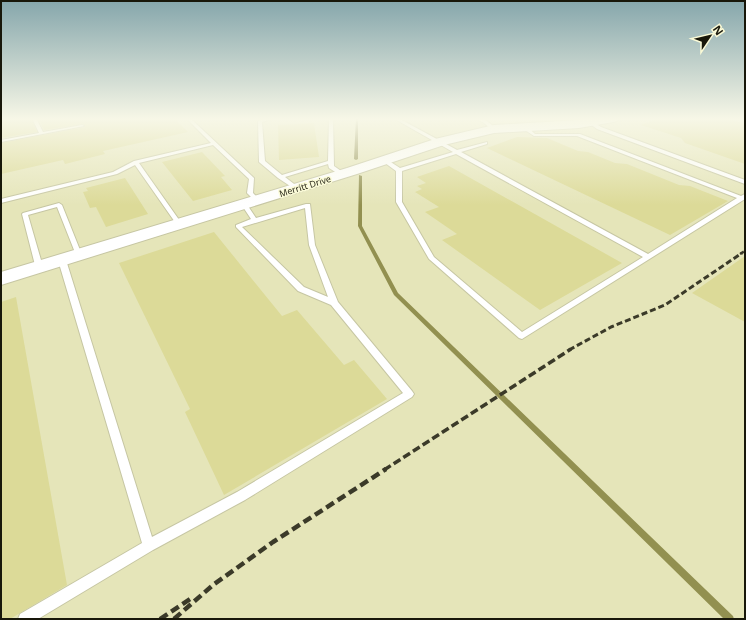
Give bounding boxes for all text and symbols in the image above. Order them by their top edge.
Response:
north arrow [690,16,730,56]
text: N [710,22,727,38]
street label: Merritt Drive [277,172,333,200]

